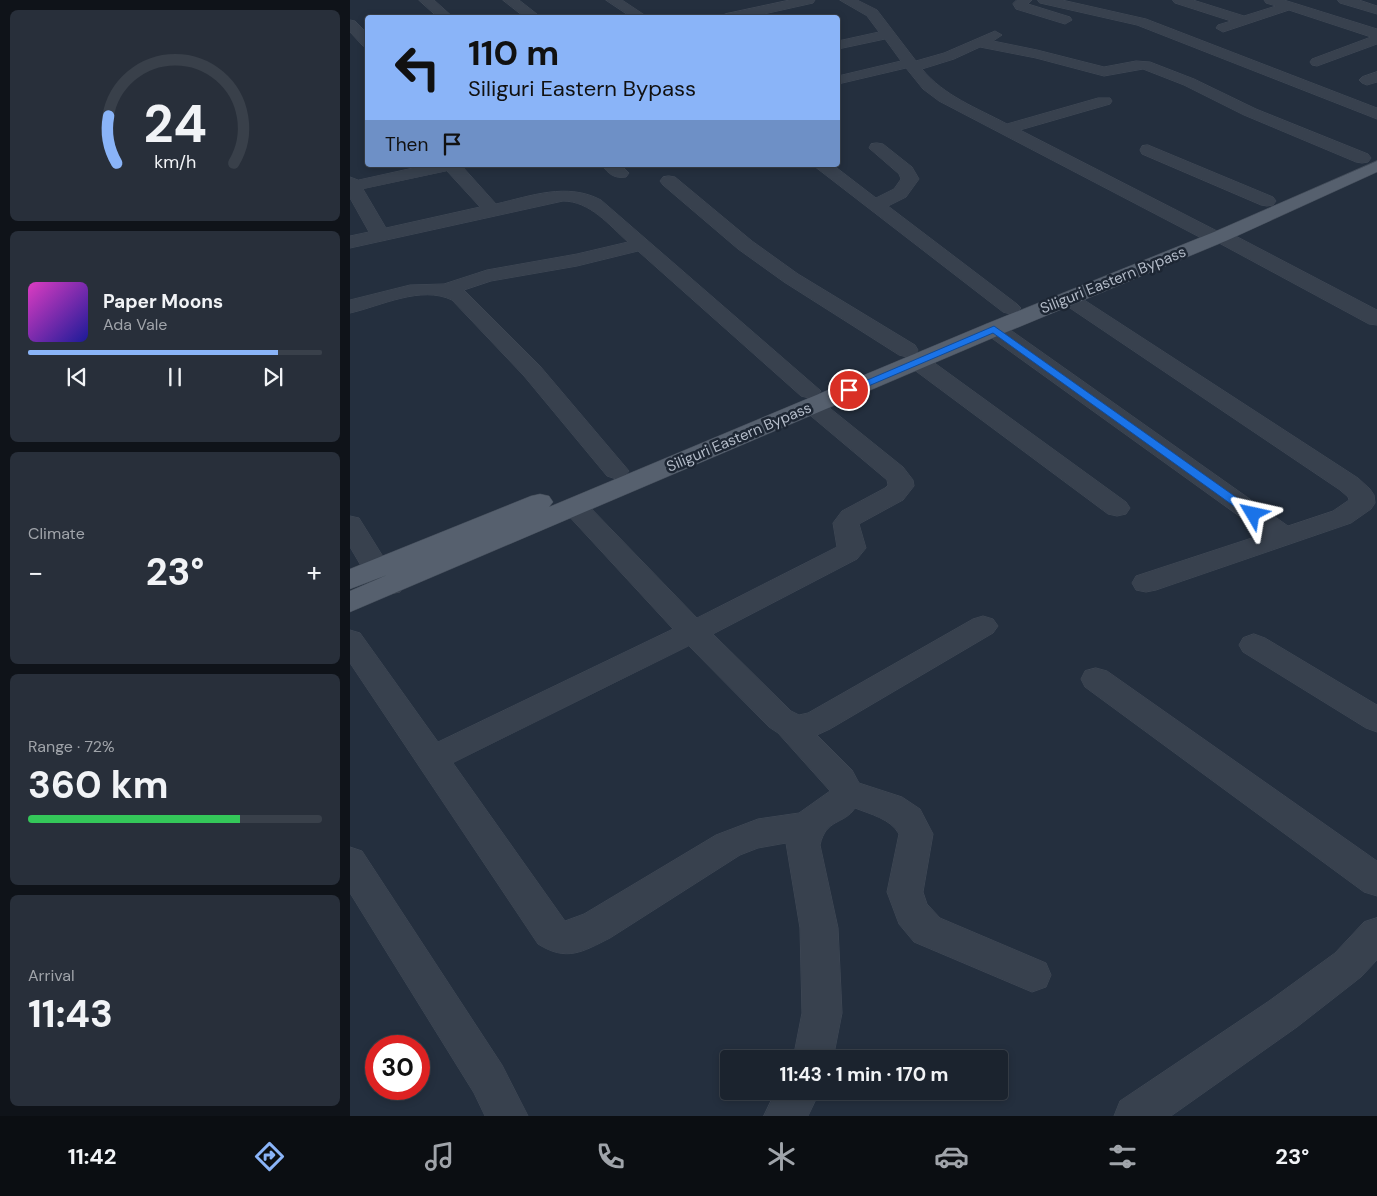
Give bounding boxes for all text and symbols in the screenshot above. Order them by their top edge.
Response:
text: 110 m [468,30,559,76]
icon: left [385,35,450,100]
text: Siliguri Eastern Bypass [468,74,696,103]
text: 24 [143,90,207,158]
icon: arrive [438,130,466,158]
text: Then [385,132,428,157]
text: km/h [154,150,196,174]
street label: Siliguri Eastern Bypass [1037,242,1189,318]
text: Paper Moons [103,289,223,314]
text: Ada Vale [103,314,167,335]
icon: previous [63,363,91,391]
icon: pause [161,363,189,391]
icon: next [259,363,287,391]
pin [828,369,870,411]
icon: arrive [835,376,863,404]
street label: Siliguri Eastern Bypass [664,397,814,477]
position arrow [1226,487,1278,539]
text: Climate [28,523,85,544]
text: 23° [146,547,204,597]
text: − [28,554,43,591]
text: + [307,554,322,591]
text: Range · 72% [28,736,114,757]
text: 360 km [28,760,168,810]
text: Arrival [28,965,75,986]
text: 11:43 [28,989,113,1039]
speed limit sign: 30 [365,1035,430,1100]
text: 11:43 · 1 min · 170 m [780,1062,948,1087]
icon: directions [252,1139,287,1174]
icon: music [422,1139,457,1174]
icon: phone [593,1139,628,1174]
icon: climate [764,1139,799,1174]
icon: car [934,1139,969,1174]
icon: filters [1105,1139,1140,1174]
text: 11:42 [68,1142,116,1171]
text: 23° [1275,1142,1309,1171]

